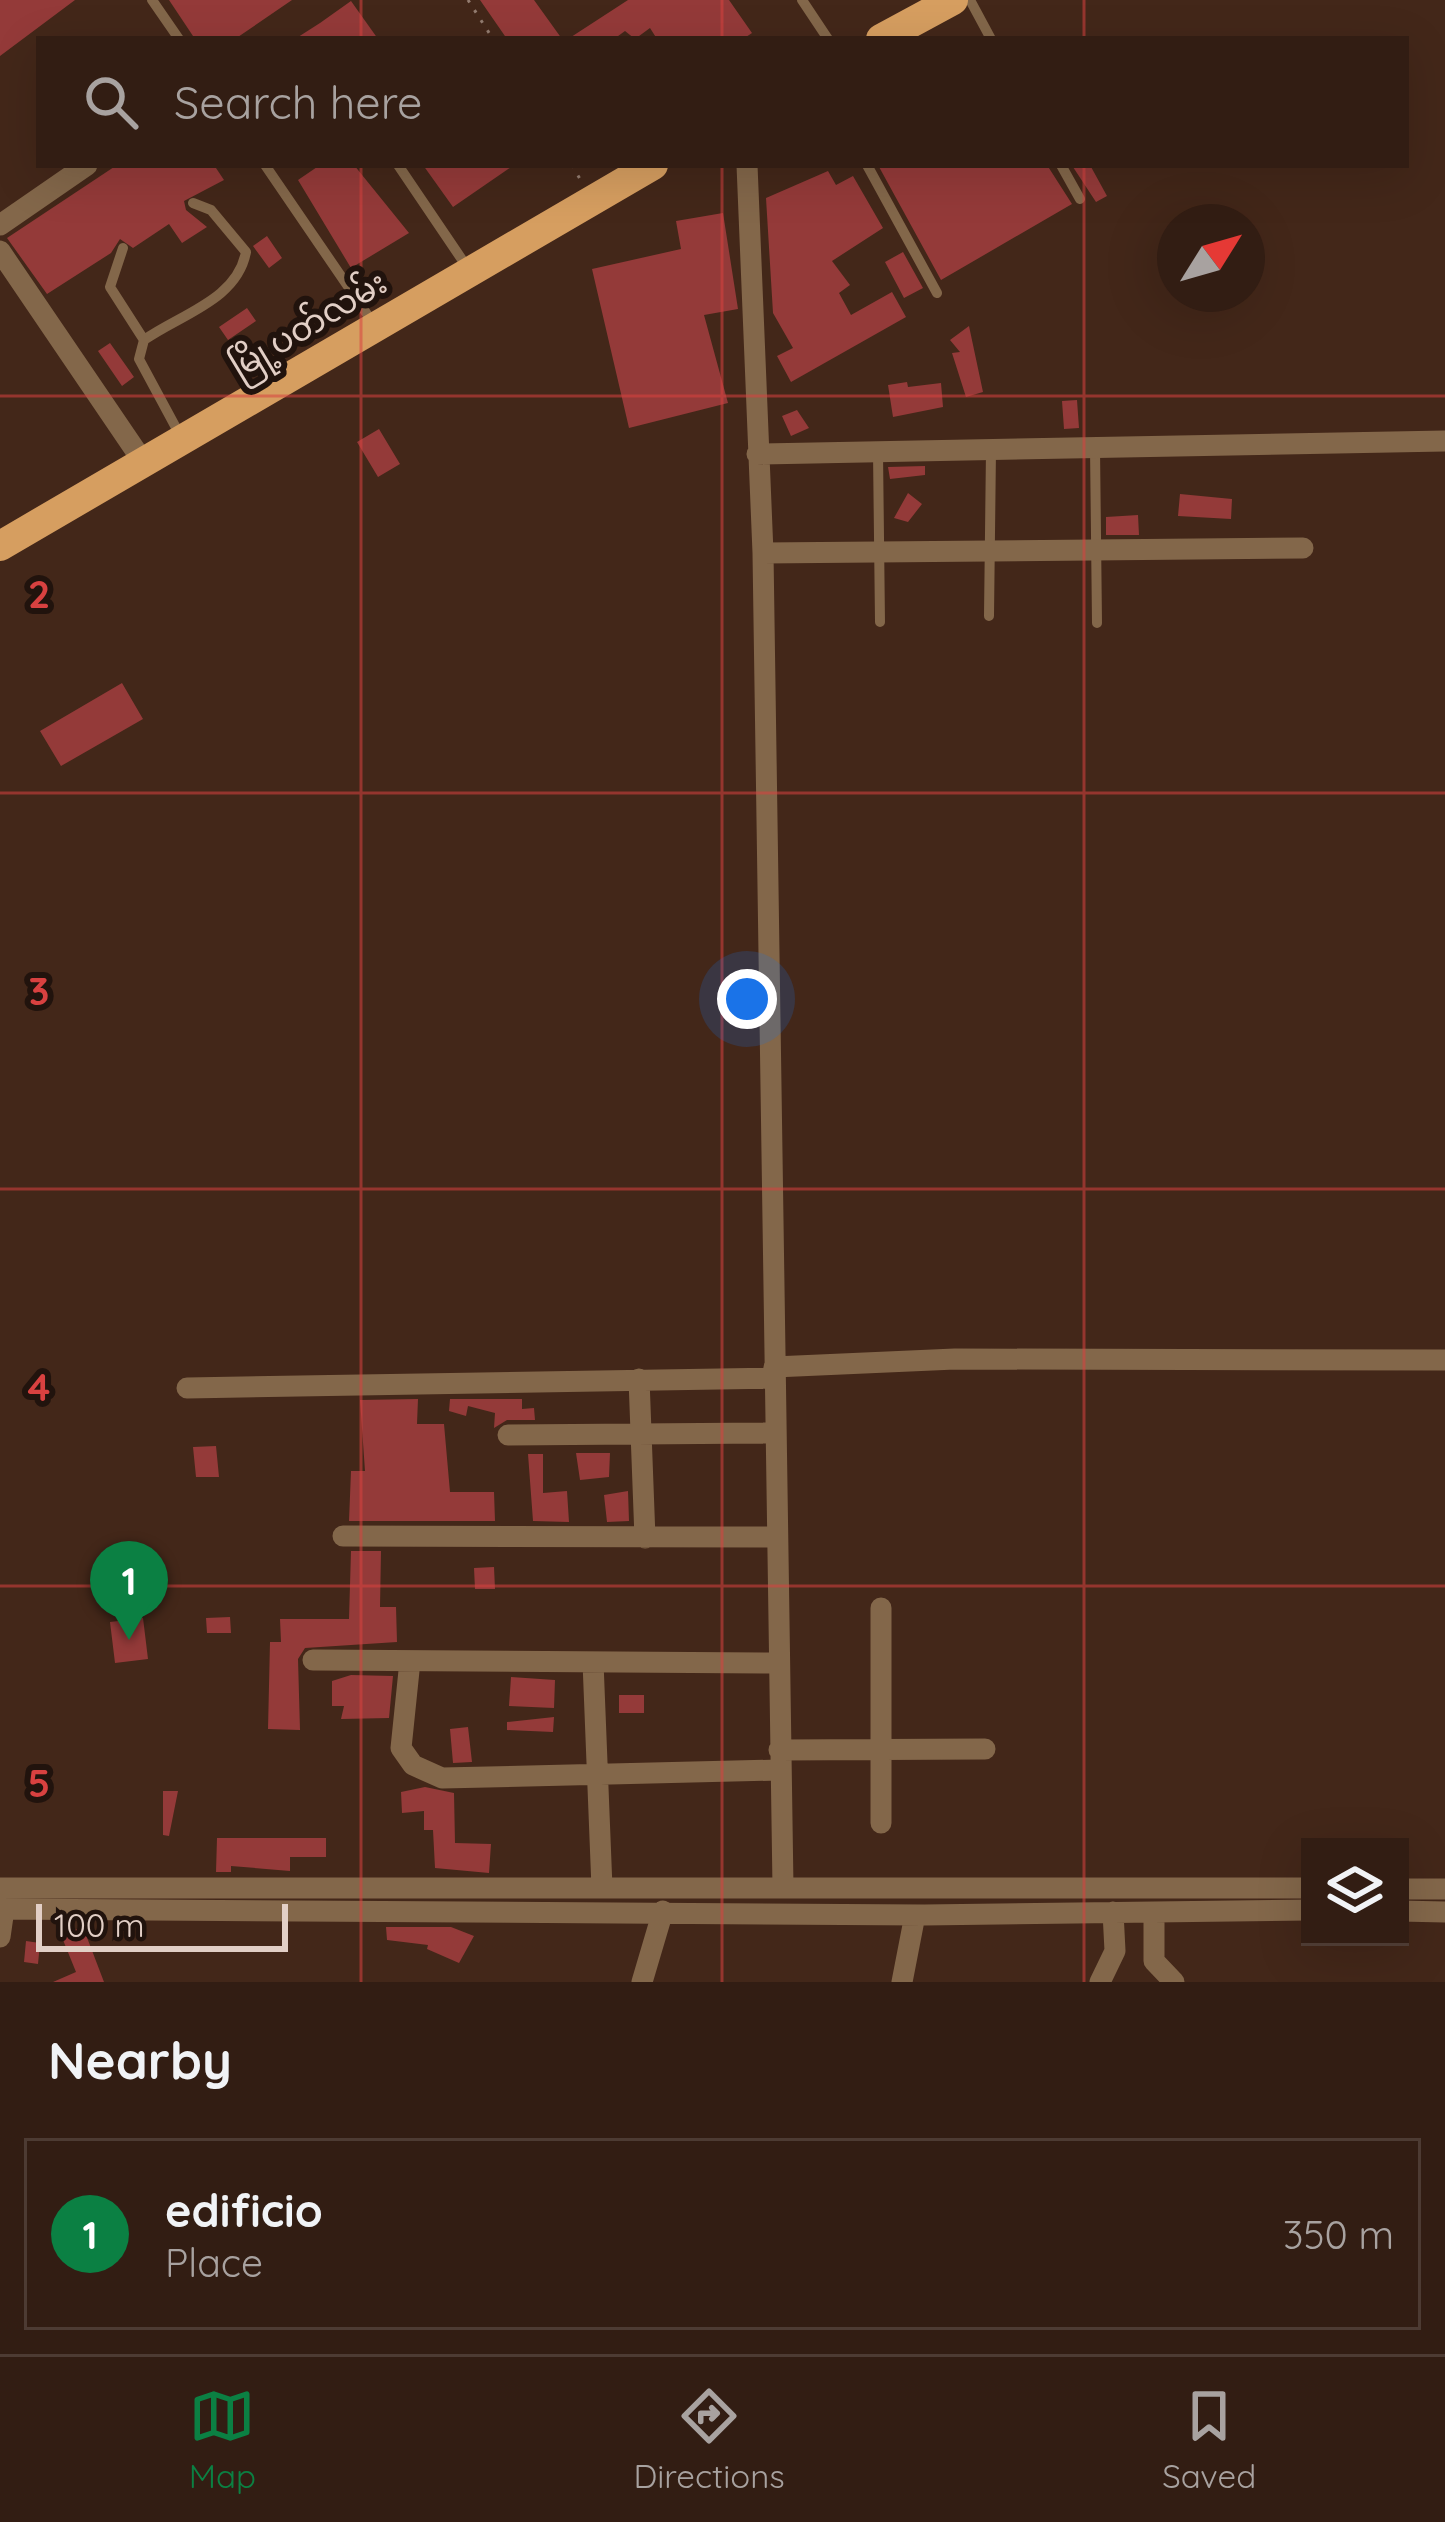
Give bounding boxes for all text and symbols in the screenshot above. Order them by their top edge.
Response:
search box [36,36,1409,168]
icon: search [78,69,144,135]
text: Search here [174,74,422,130]
north arrow [1157,204,1265,312]
street label: မြို့ပတ်လမ်း [221,260,397,392]
text: 2 [28,569,50,618]
text: 3 [29,966,49,1015]
your location [717,969,777,1029]
text: 4 [28,1362,50,1411]
pin: 1 [90,1541,168,1640]
text: 5 [28,1758,50,1807]
map controls [1301,1838,1409,1946]
button: layers [1301,1838,1409,1946]
scale bar [36,1898,288,1951]
text: 100 m [54,1904,145,1945]
text: Nearby [48,2028,232,2092]
text: edificio [165,2182,323,2238]
text: 1 [82,2210,98,2259]
text: 350 m [1283,2210,1394,2259]
text: Place [165,2238,263,2287]
tab: Map [189,2383,256,2496]
tab: Directions [633,2383,785,2496]
tab: Saved [1162,2383,1256,2496]

